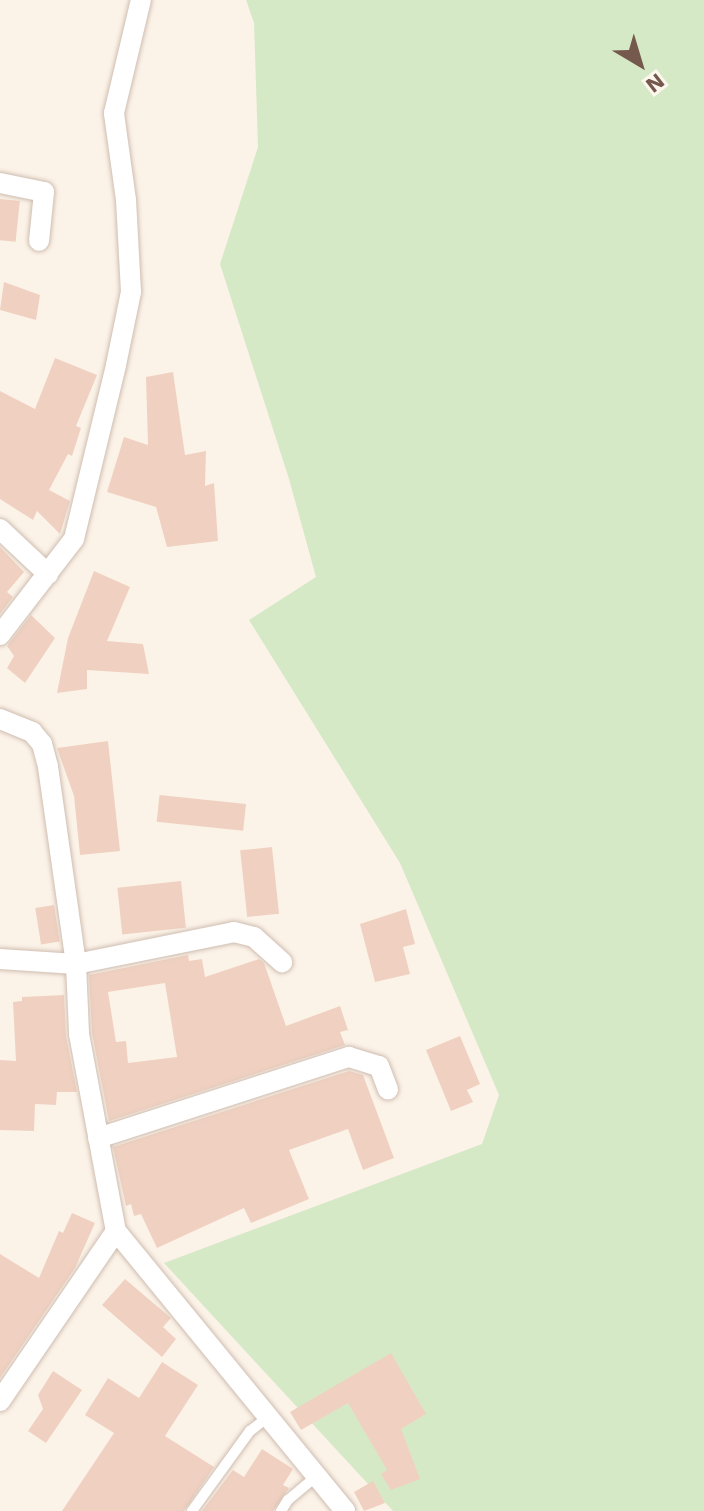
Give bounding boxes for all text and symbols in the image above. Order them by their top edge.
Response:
north arrow [600,24,680,104]
text: N [641,68,669,98]

